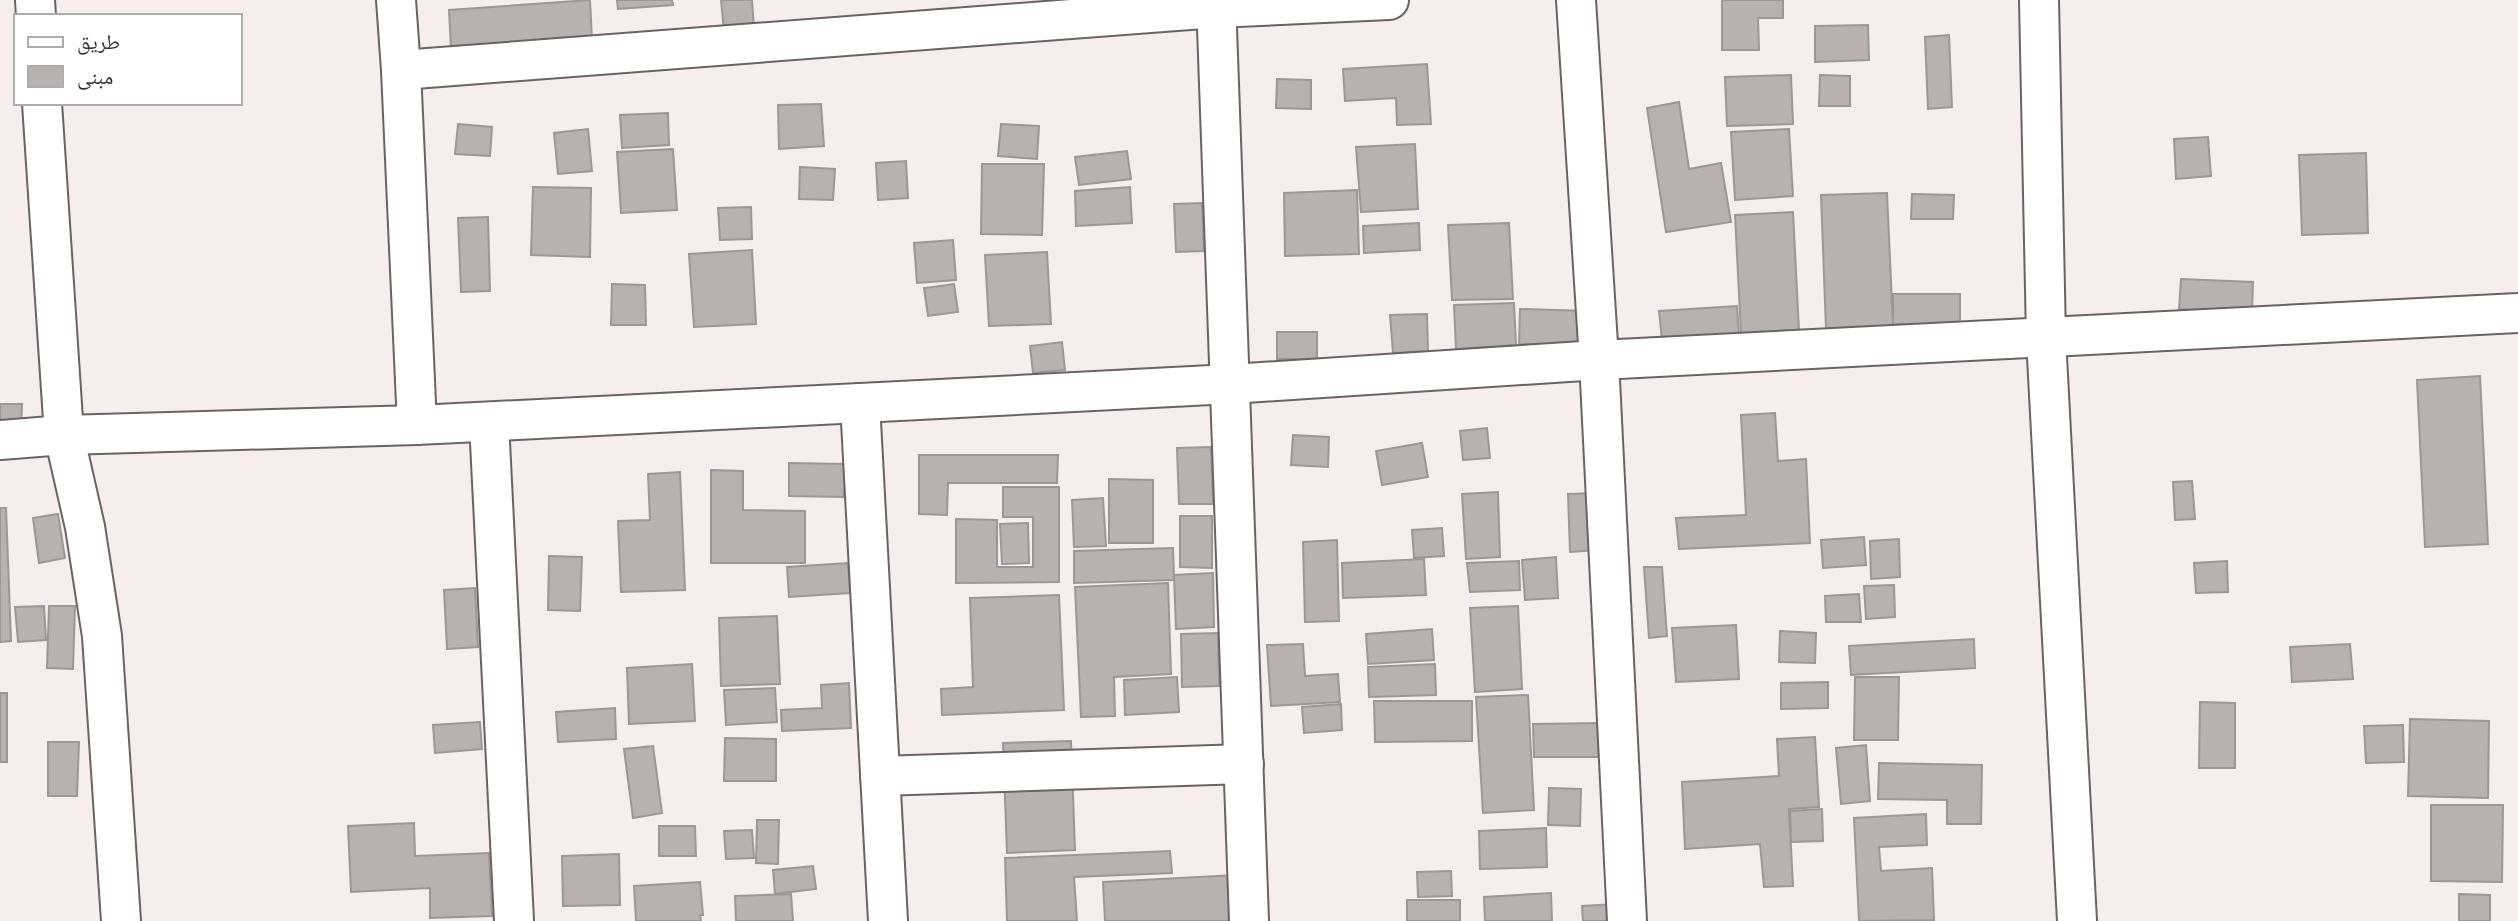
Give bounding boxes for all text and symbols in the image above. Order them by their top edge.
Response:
legend [14,14,242,105]
text: طريق [77,28,120,55]
text: مبنى [77,63,113,90]

